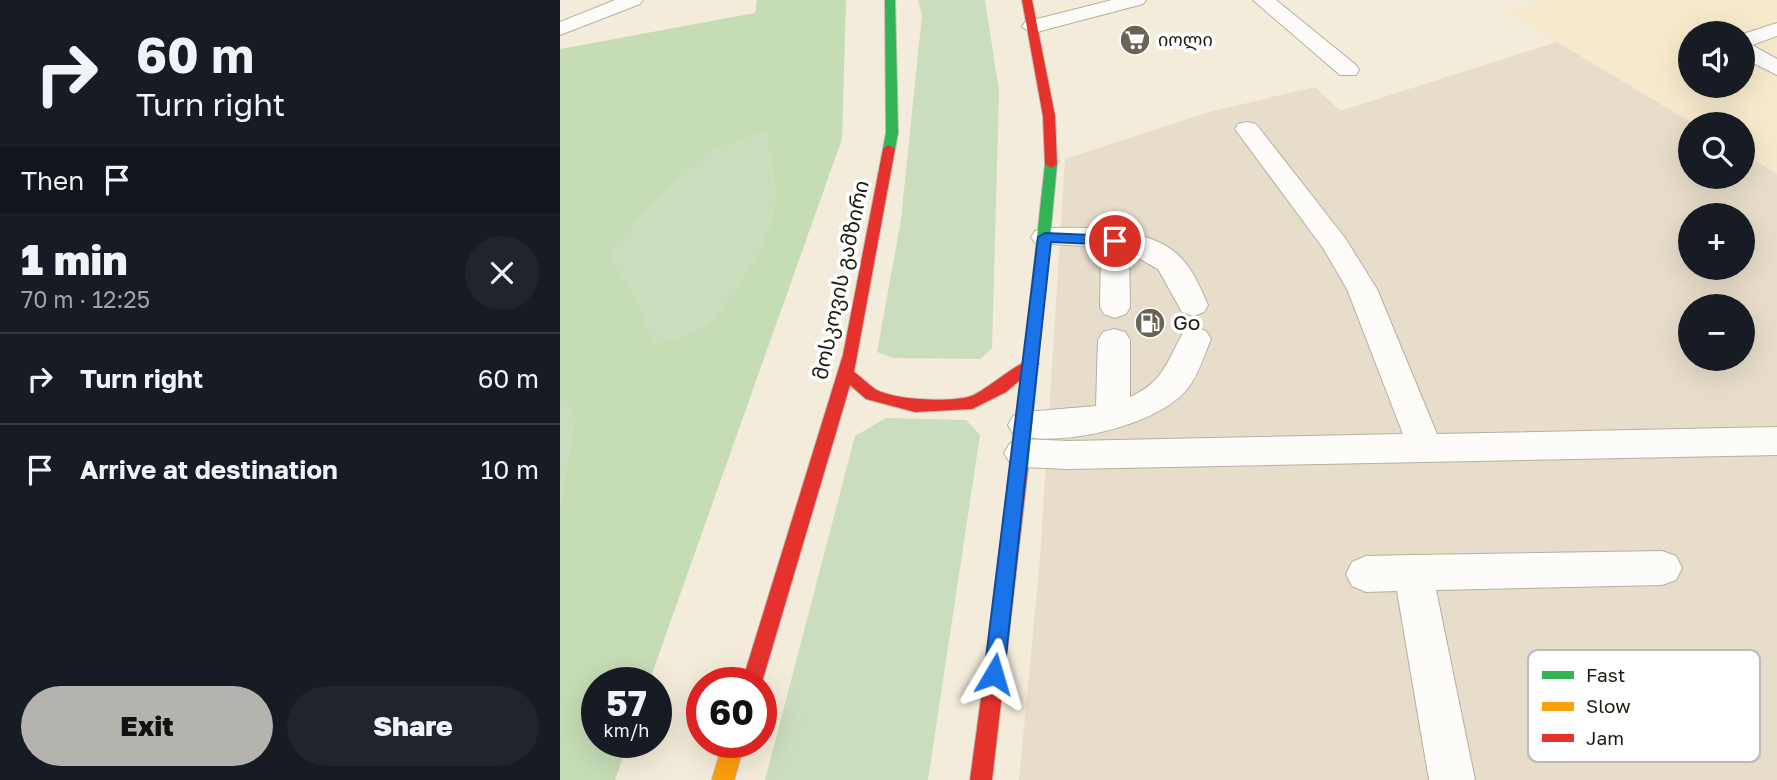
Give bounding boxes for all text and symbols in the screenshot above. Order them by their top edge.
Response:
map controls [1678,21,1755,371]
button: sound [1678,21,1755,98]
supermarket icon: იოლი [1118,23,1152,57]
text: 60 m [136,25,254,84]
icon: right [21,28,112,119]
place label: იოლი [1158,28,1213,51]
text: Turn right [136,85,285,123]
button: search [1678,112,1755,189]
icon: arrive [98,161,136,199]
text: Then [21,165,84,196]
street label: მოსკოვის გამზირი [806,178,874,382]
button: + [1678,203,1755,280]
pin [1085,211,1145,271]
icon: arrive [1096,222,1134,260]
text: 1 min [21,234,128,284]
button: close [465,236,539,310]
text: 70 m · 12:25 [21,285,150,313]
button: − [1678,294,1755,371]
fuel station icon: Go [1133,306,1167,340]
place label: Go [1173,309,1200,335]
icon: right [21,360,59,398]
text: Turn right [80,363,203,394]
text: 60 m [478,363,539,394]
icon: arrive [21,451,59,489]
text: Arrive at destination [80,454,338,485]
text: 10 m [481,454,539,485]
position arrow [957,637,1031,711]
legend [1528,650,1760,762]
text: Fast [1586,663,1625,686]
speed limit sign: 60 [686,667,777,758]
text: 57 [606,682,647,724]
button: Exit [21,686,273,766]
button: Share [287,686,539,766]
text: Slow [1586,694,1631,717]
text: km/h [604,719,649,741]
text: Jam [1586,726,1624,749]

